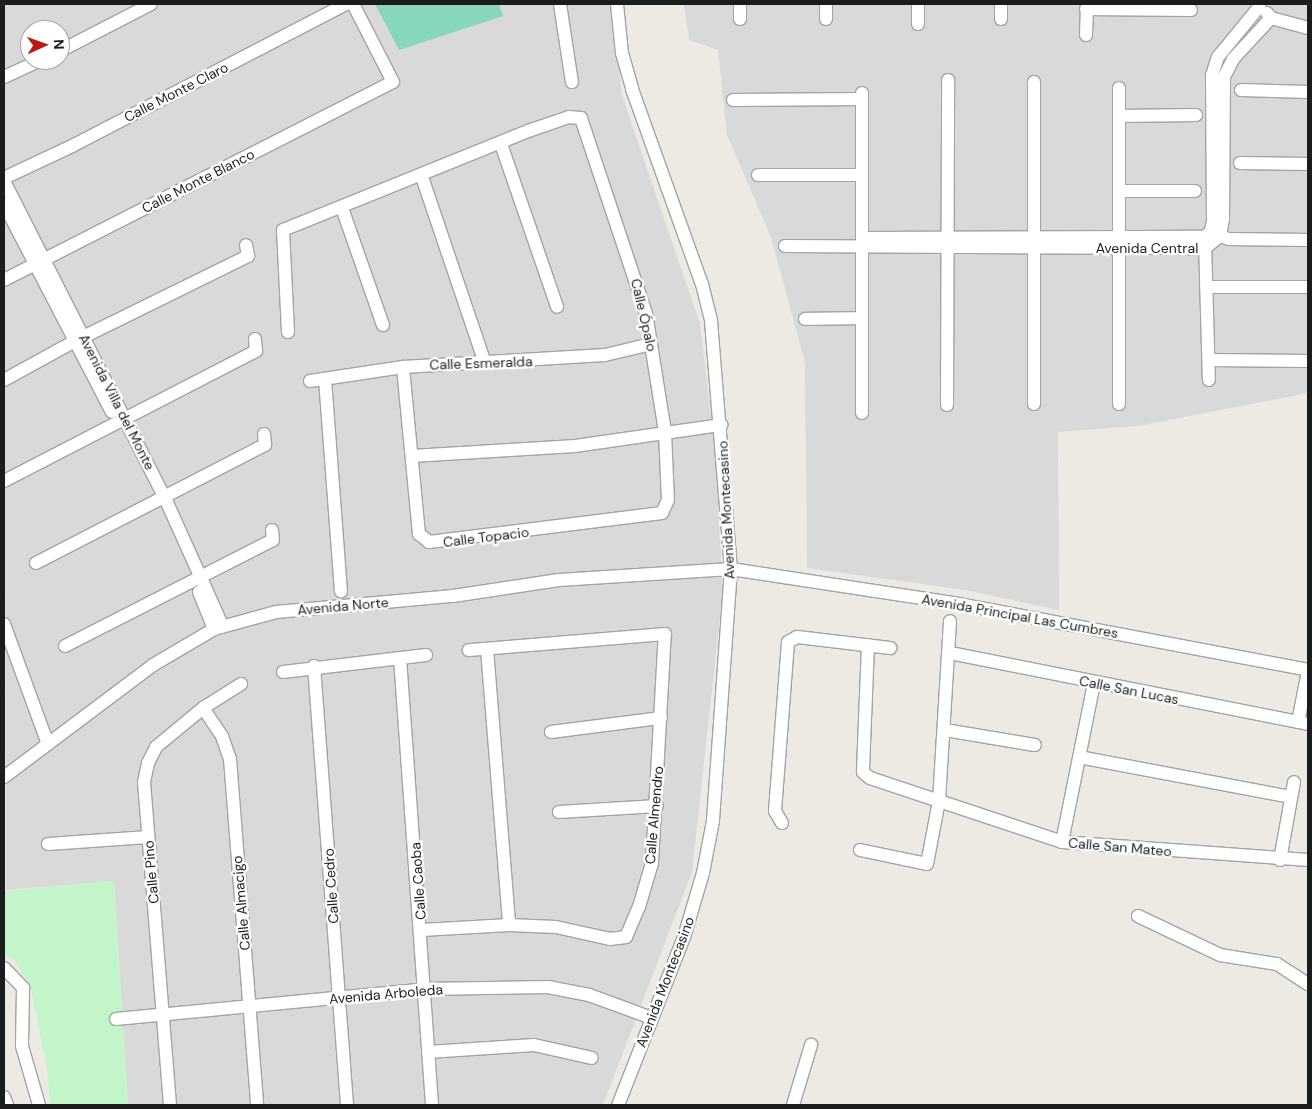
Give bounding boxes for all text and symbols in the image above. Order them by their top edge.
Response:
north arrow [20,20,70,70]
text: N [50,39,68,50]
street label: Calle Monte Claro [121,58,231,126]
street label: Calle Monte Blanco [139,145,257,217]
street label: Avenida Central [1096,240,1198,256]
street label: Calle Ópalo [627,277,661,353]
street label: Avenida Villa del Monte [75,331,159,473]
street label: Calle Esmeralda [429,353,533,373]
street label: Avenida Montecasino [714,440,738,580]
street label: Calle Topacio [442,523,530,551]
street label: Avenida Principal Las Cumbres [920,590,1120,642]
street label: Avenida Norte [297,594,389,618]
street label: Calle San Lucas [1078,672,1180,708]
street label: Calle Almendro [641,765,667,865]
street label: Calle San Mateo [1068,834,1172,860]
street label: Calle Pino [140,840,162,904]
street label: Calle Caoba [407,842,429,920]
street label: Calle Cedro [320,848,342,924]
street label: Calle Almacigo [228,855,254,951]
street label: Avenida Montecasino [632,914,698,1050]
street label: Avenida Arboleda [328,981,444,1007]

